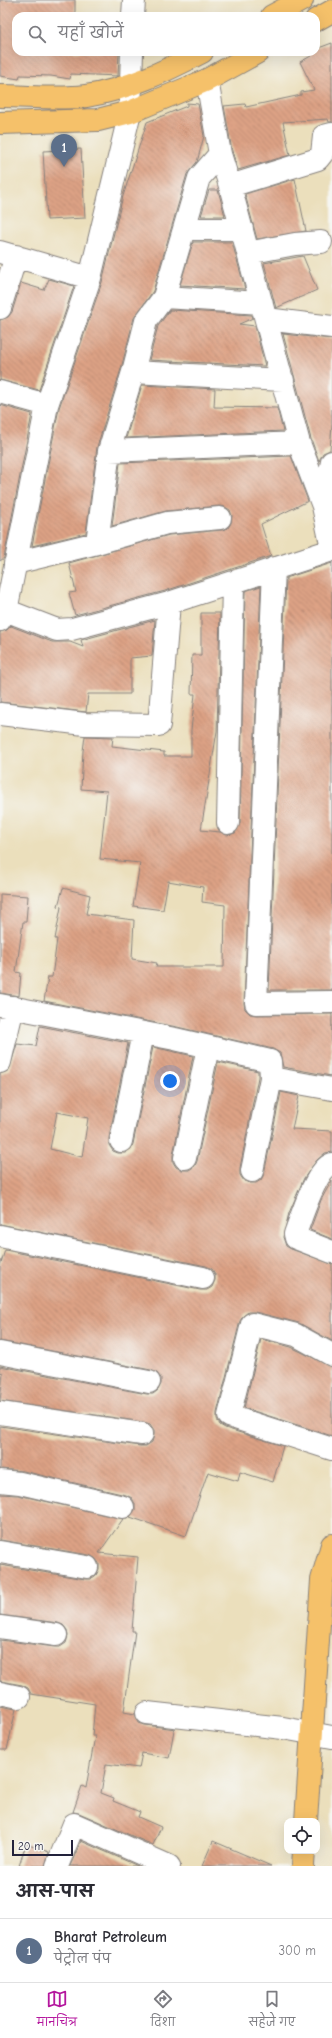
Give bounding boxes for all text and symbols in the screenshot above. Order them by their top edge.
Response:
search box [12,12,320,56]
icon: search [26,23,48,45]
text: यहाँ खोजें [58,24,124,42]
pin: 1 [51,134,77,167]
your location [160,1071,180,1091]
map controls [284,1818,320,1854]
button: locate [284,1818,320,1854]
scale bar [12,1838,73,1857]
text: 20 m [18,1840,43,1853]
text: आस-पास [16,1882,94,1901]
text: Bharat Petroleum [54,1928,167,1946]
text: 1 [26,1943,32,1958]
text: 300 m [278,1943,316,1958]
text: पेट्रोल पंप [54,1951,111,1966]
tab: मानचित्र [37,1988,77,2034]
tab: दिशा [150,1988,175,2034]
tab: सहेजे गए [249,1988,295,2034]

